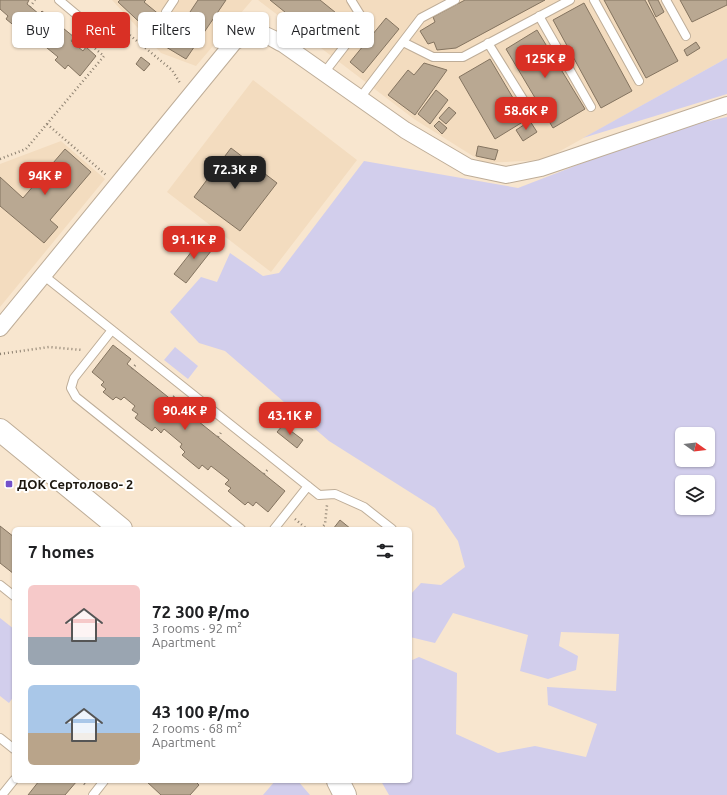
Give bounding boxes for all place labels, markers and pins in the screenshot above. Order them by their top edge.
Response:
pin: 125K ₽ [512,45,578,79]
pin: 58.6K ₽ [489,97,563,131]
pin: 72.3K ₽ [198,156,272,190]
pin: 94K ₽ [17,162,73,196]
pin: 91.1K ₽ [157,226,231,260]
pin: 90.4K ₽ [148,397,222,431]
pin: 43.1K ₽ [253,402,327,436]
place label: ДОК Сертолово- 2 [17,477,133,491]
marker: ДОК Сертолово- 2 [4,479,14,489]

